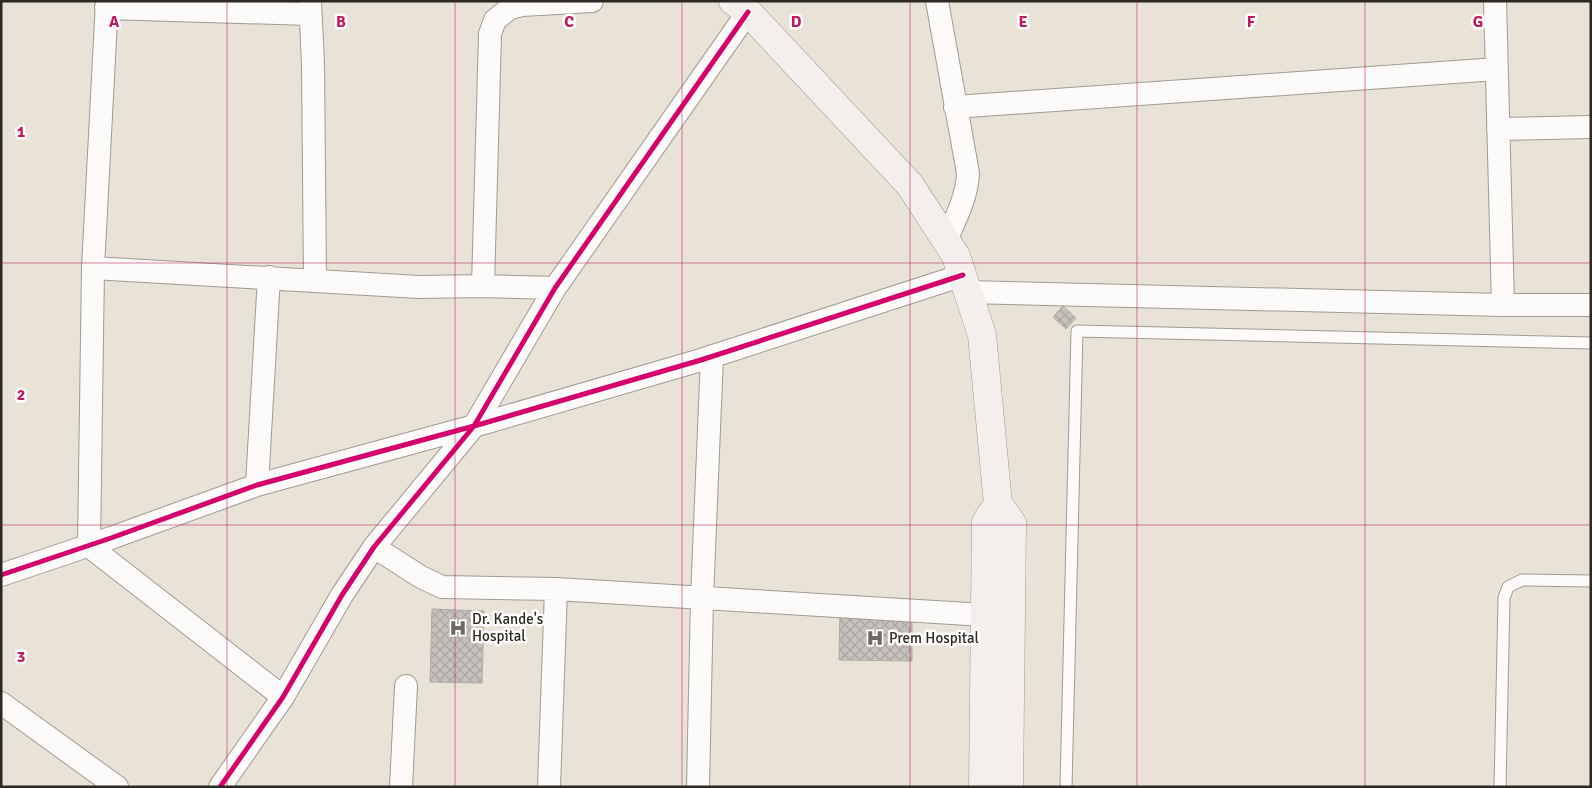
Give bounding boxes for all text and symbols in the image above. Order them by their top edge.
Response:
text: A [109,12,120,32]
text: B [336,12,346,32]
text: C [564,12,574,32]
text: D [791,12,802,32]
text: E [1018,12,1028,32]
text: F [1247,12,1256,32]
text: G [1473,12,1483,32]
text: 1 [17,122,26,142]
text: 2 [17,385,25,405]
place label: Dr. Kande's Hospital [472,610,544,645]
hospital icon: Dr. Kande's Hospital [448,618,468,638]
hospital icon: Prem Hospital [865,628,885,648]
place label: Prem Hospital [889,629,979,647]
text: 3 [17,647,25,667]

